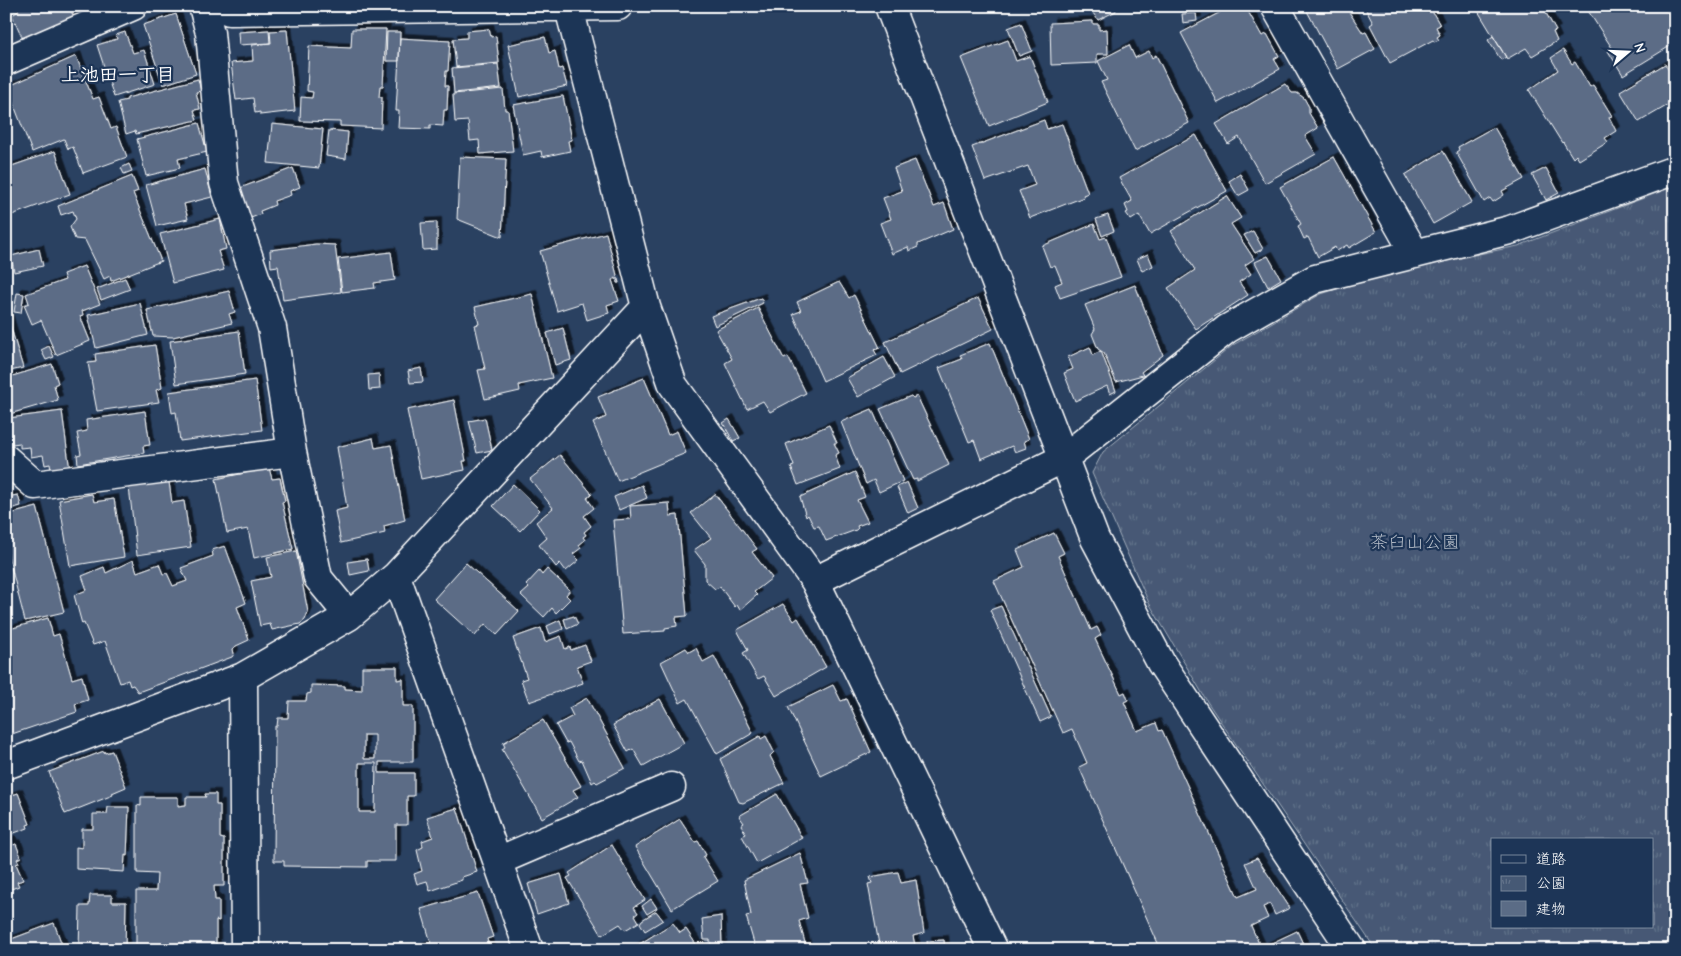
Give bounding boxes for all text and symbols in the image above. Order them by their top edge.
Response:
north arrow [1604,28,1654,78]
text: N [1630,41,1649,55]
district label: 上池田一丁目 [61,64,175,86]
park label: 茶臼山公園 [1370,532,1460,553]
legend [1491,838,1654,928]
text: 道路 [1536,850,1566,868]
text: 公園 [1536,874,1566,892]
text: 建物 [1536,900,1566,918]

